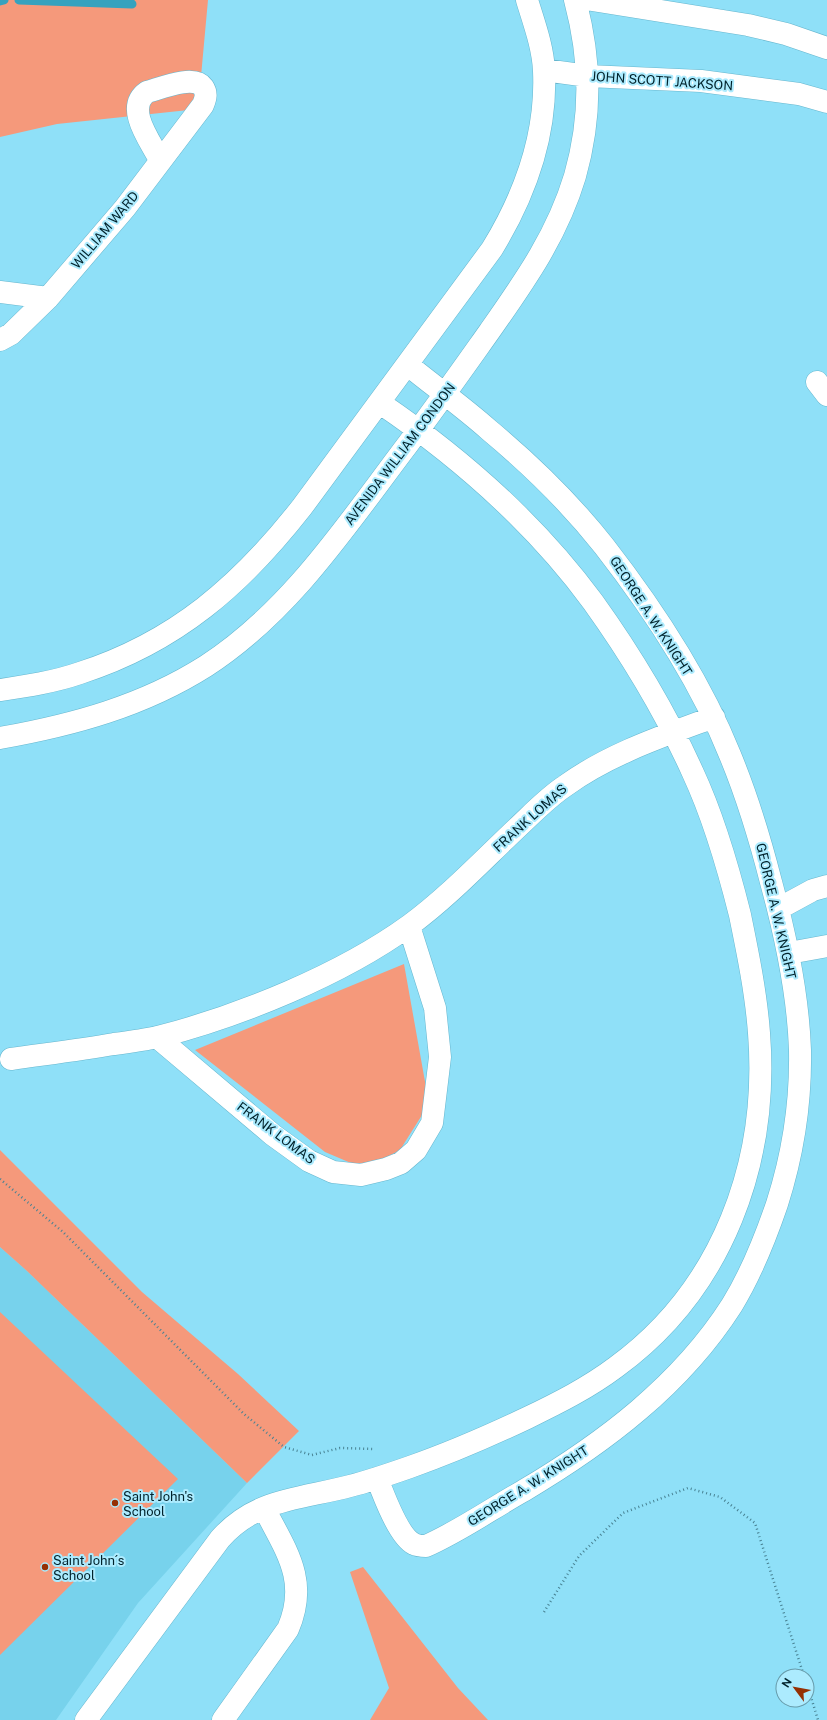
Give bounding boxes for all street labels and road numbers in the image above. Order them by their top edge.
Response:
street label: JOHN SCOTT JACKSON [591,69,733,93]
street label: WILLIAM WARD [68,188,142,272]
street label: AVENIDA WILLIAM CONDON [342,380,458,528]
street label: GEORGE A. W. KNIGHT [607,554,695,679]
street label: FRANK LOMAS [490,781,570,855]
street label: GEORGE A. W. KNIGHT [753,842,799,981]
street label: FRANK LOMAS [234,1099,318,1167]
street label: GEORGE A. W. KNIGHT [465,1443,591,1529]

